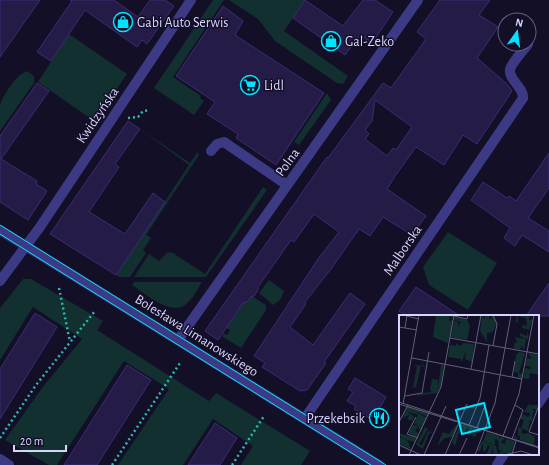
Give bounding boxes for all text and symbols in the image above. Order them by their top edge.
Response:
shop icon: Gabi Auto Serwis [112,11,134,33]
north arrow [497,12,537,52]
place label: Gabi Auto Serwis [137,16,229,30]
text: N [514,17,524,29]
shop icon: Gal-Zeko [320,30,342,52]
place label: Gal-Zeko [345,35,394,49]
supermarket icon: Lidl [239,74,261,96]
place label: Lidl [264,79,284,93]
street label: Kwidzyńska [74,85,122,146]
street label: Polna [273,146,303,179]
street label: Malborska [381,223,425,278]
street label: Bolesława Limanowskiego [132,292,261,380]
inset map [399,315,539,455]
restaurant icon: Przekebsik [368,407,390,429]
place label: Przekebsik [307,412,366,426]
scale bar [14,427,66,453]
text: 20 m [20,435,43,447]

